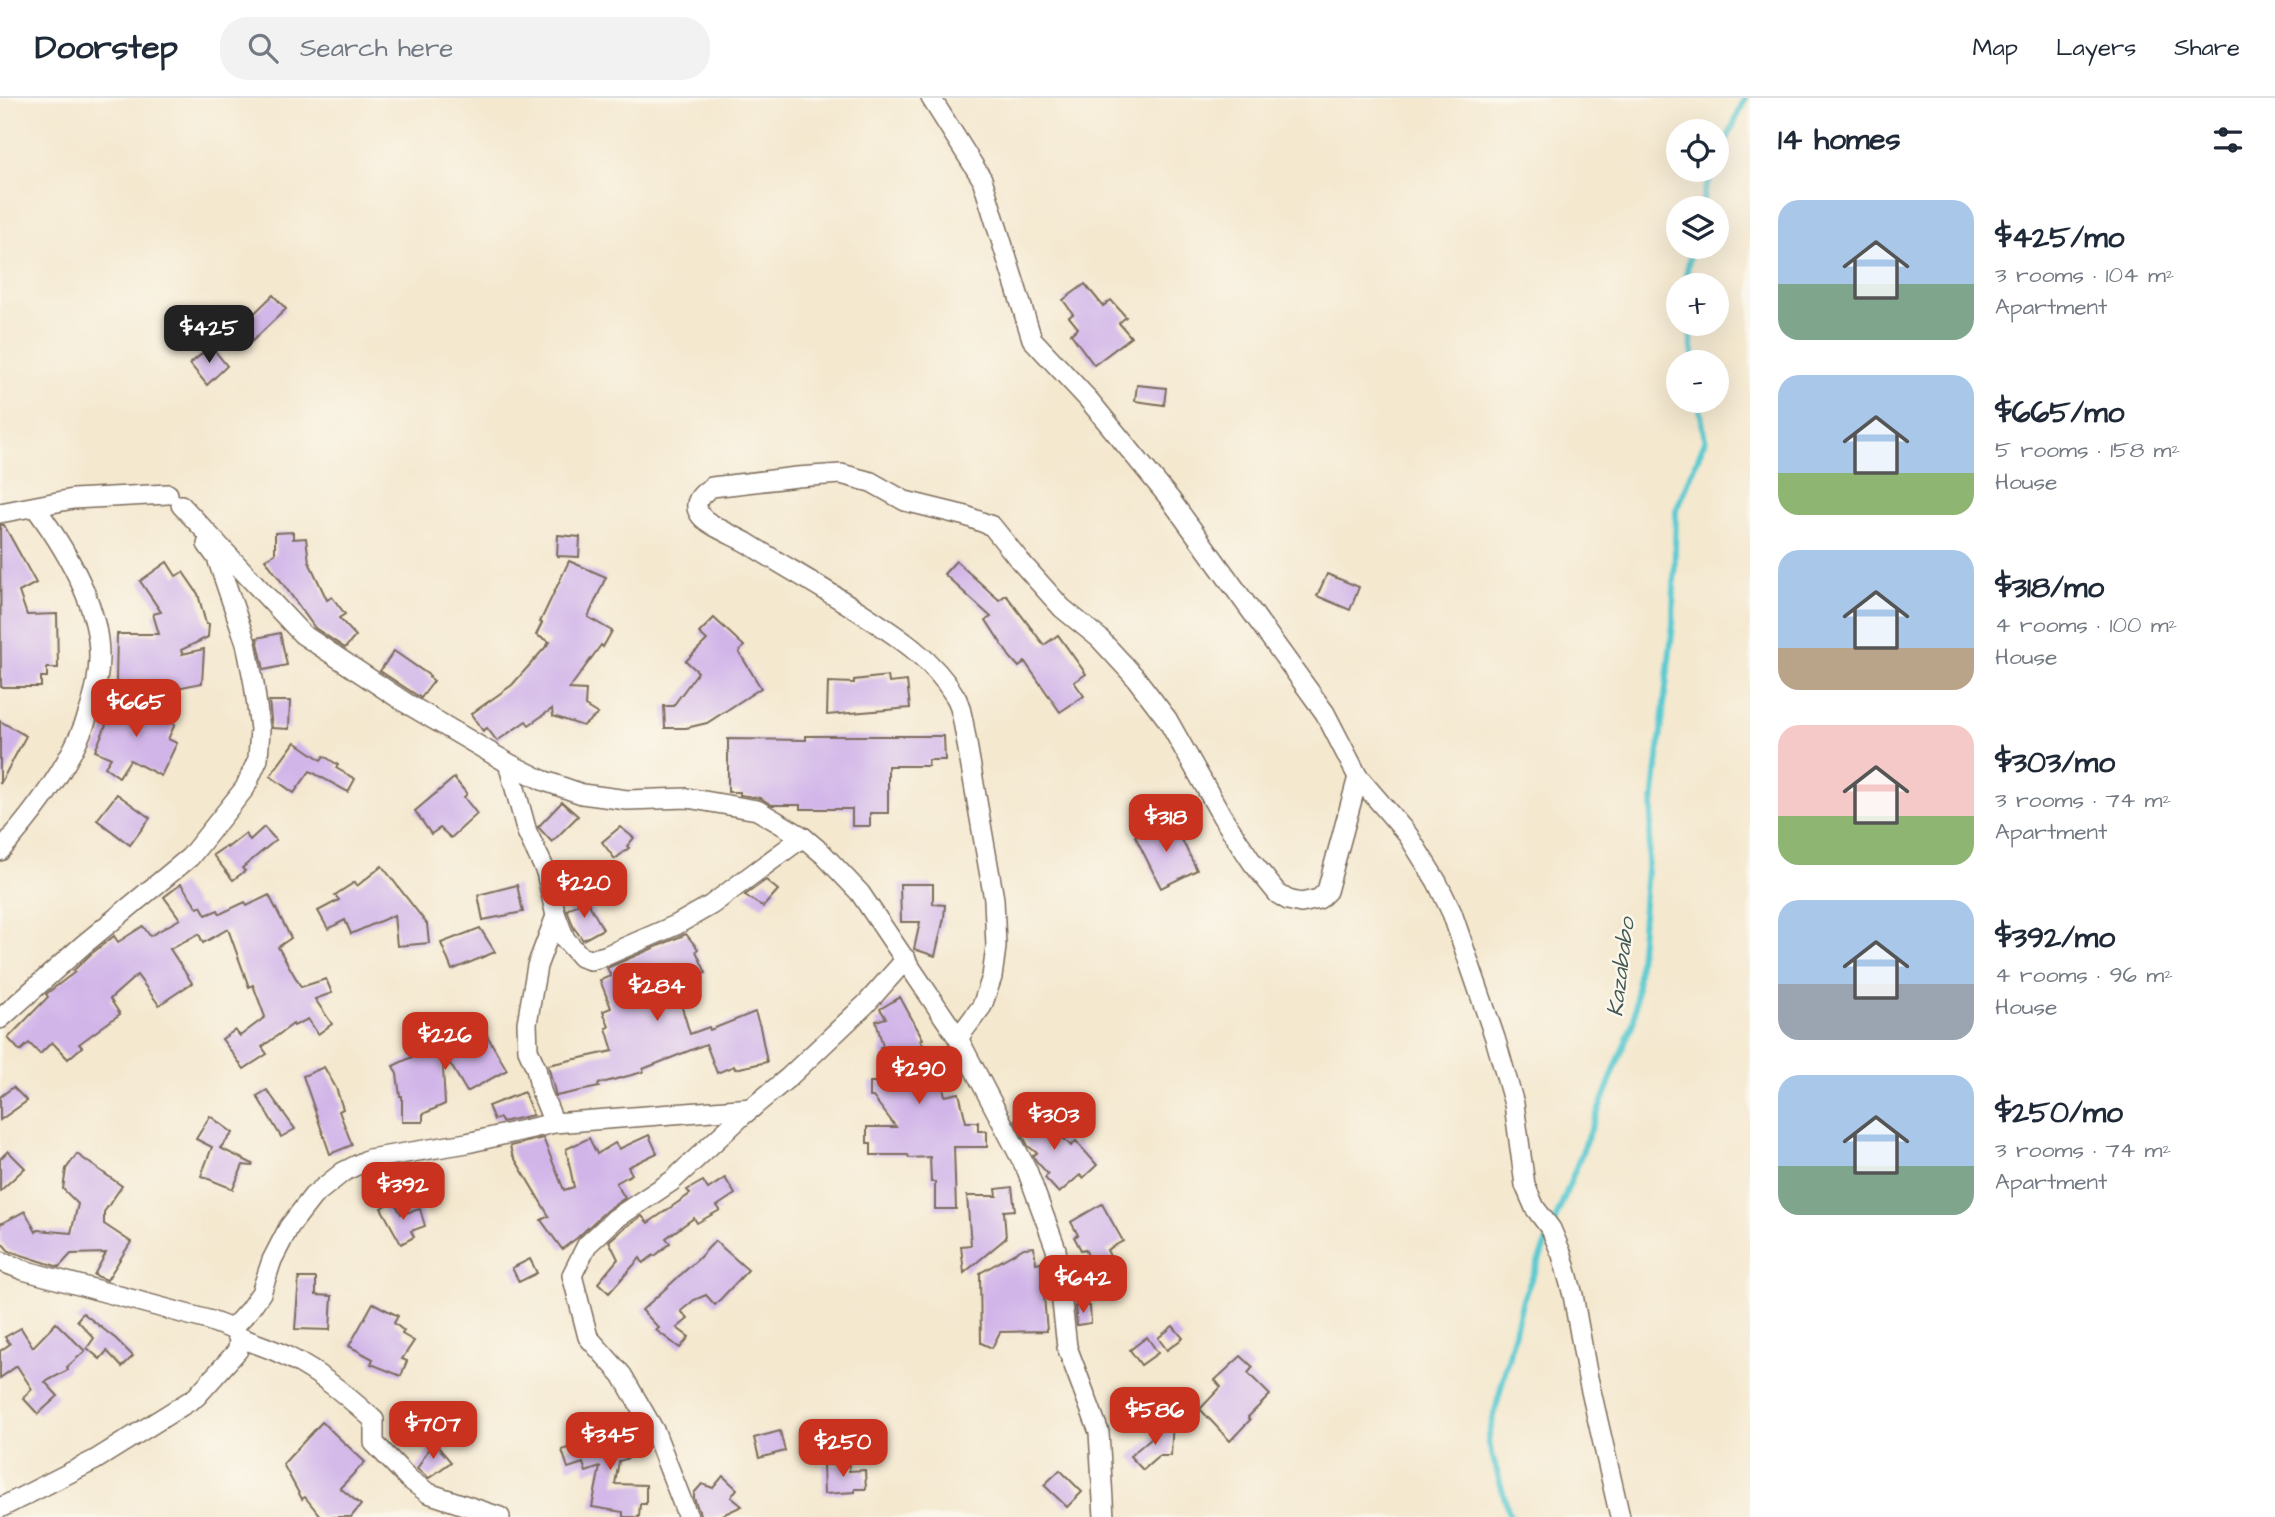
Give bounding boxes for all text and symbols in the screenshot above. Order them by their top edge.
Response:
search box [220,17,710,80]
text: Doorstep [35,25,178,71]
icon: search [244,29,282,67]
text: Search here [300,30,453,66]
text: Map [1973,31,2018,65]
text: Layers [2056,31,2136,65]
text: Share [2174,31,2240,65]
map controls [1666,119,1729,413]
button: locate [1666,119,1729,182]
text: 14 homes [1778,119,1901,161]
icon: filters [2209,121,2247,159]
button: layers [1666,196,1729,259]
text: $425/mo [1995,217,2124,259]
icon: home [1834,228,1918,312]
text: 3 rooms · 104 m² [1995,259,2174,291]
button: + [1666,273,1729,336]
text: Apartment [1995,291,2107,323]
pin: $425 [168,306,250,365]
text: $425 [180,312,238,344]
button: − [1666,350,1729,413]
text: $665/mo [1995,392,2124,434]
icon: home [1834,403,1918,487]
text: 5 rooms · 158 m² [1995,434,2180,466]
text: House [1995,466,2058,498]
text: $318/mo [1995,567,2104,609]
icon: home [1834,578,1918,662]
text: 4 rooms · 100 m² [1995,609,2177,641]
text: House [1995,641,2058,673]
pin: $665 [95,680,177,739]
text: $665 [107,686,165,718]
text: $303/mo [1995,742,2115,784]
icon: home [1834,753,1918,837]
text: 3 rooms · 74 m² [1995,784,2171,816]
pin: $318 [1125,794,1207,854]
text: $318 [1145,801,1187,833]
text: Apartment [1995,816,2107,848]
pin: $220 [543,860,625,920]
text: $220 [557,867,611,899]
water label: Kazababo [1599,914,1643,1018]
text: $392/mo [1995,917,2115,959]
icon: home [1834,928,1918,1012]
text: 4 rooms · 96 m² [1995,959,2173,991]
pin: $284 [616,964,698,1023]
text: $284 [629,970,685,1002]
text: House [1995,991,2058,1023]
pin: $226 [404,1012,486,1072]
text: $226 [418,1019,472,1051]
pin: $290 [878,1046,960,1106]
text: $290 [892,1053,946,1085]
text: $250/mo [1995,1092,2123,1134]
pin: $303 [1013,1093,1095,1152]
text: $303 [1029,1099,1079,1131]
icon: home [1834,1103,1918,1187]
text: 3 rooms · 74 m² [1995,1134,2171,1166]
pin: $392 [362,1162,444,1222]
text: Apartment [1995,1166,2107,1198]
text: $392 [378,1169,428,1201]
pin: $642 [1042,1256,1124,1315]
text: $642 [1055,1262,1111,1294]
pin: $586 [1114,1388,1196,1447]
text: $586 [1126,1394,1184,1426]
pin: $707 [392,1402,474,1461]
text: $707 [405,1408,461,1440]
pin: $345 [569,1412,651,1472]
text: $345 [582,1419,638,1451]
pin: $250 [802,1420,884,1479]
text: $250 [815,1426,871,1458]

